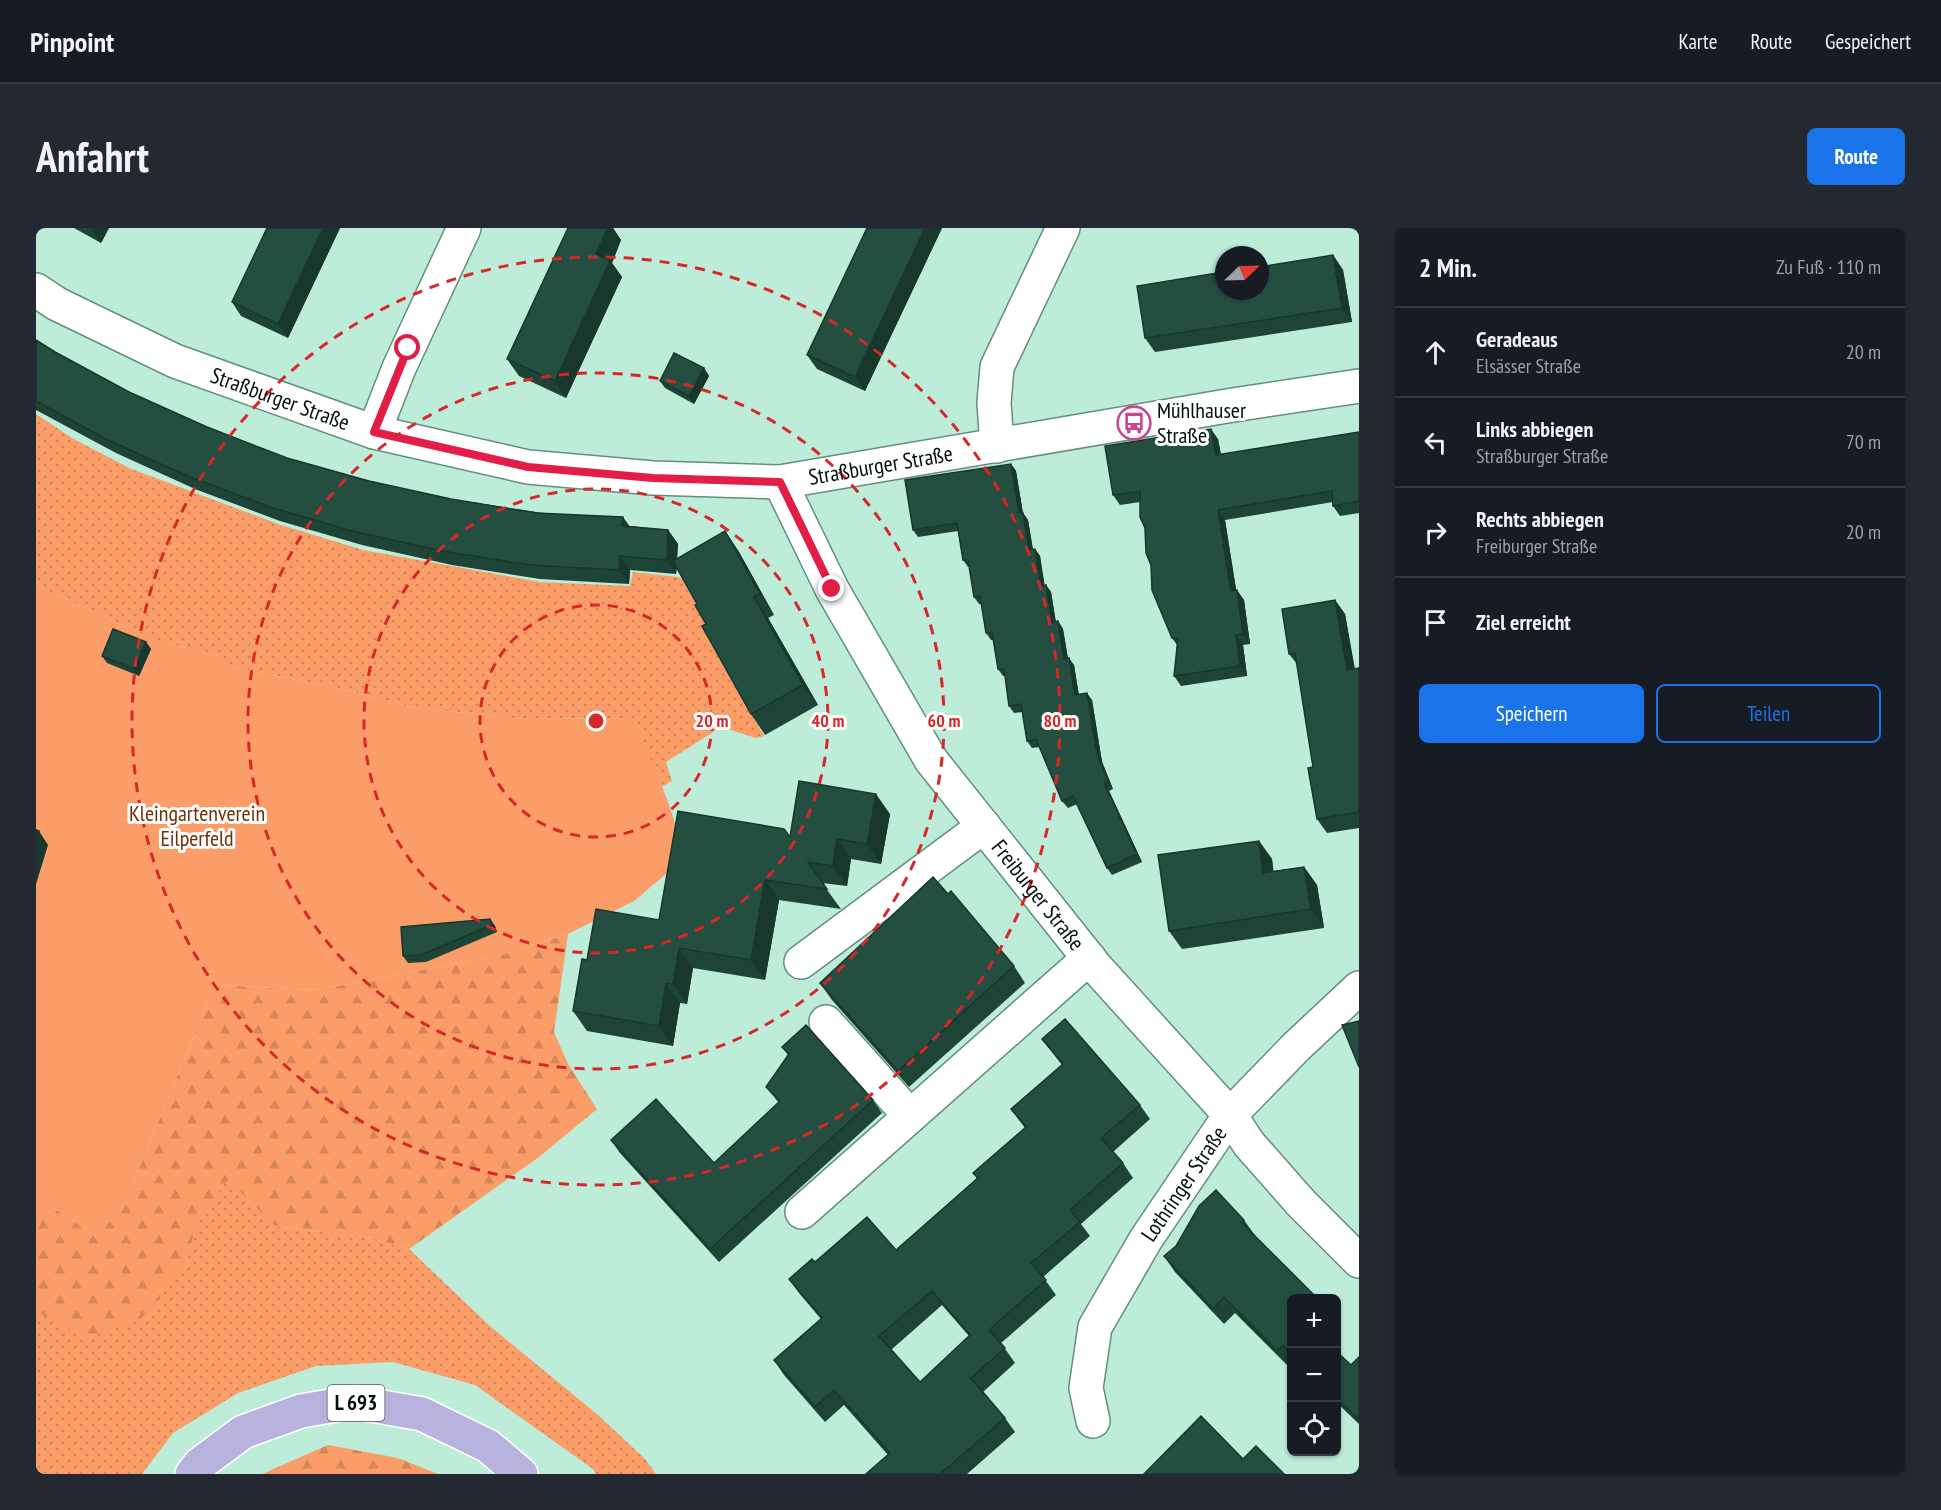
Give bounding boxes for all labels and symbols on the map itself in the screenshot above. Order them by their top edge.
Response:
north arrow [1215,246,1269,300]
route start [394,334,420,360]
street label: Straßburger Straße [207,361,354,436]
place label: Mühlhauser Straße [1157,396,1246,449]
bus stop icon: Mühlhauser Straße [1116,405,1152,441]
street label: Straßburger Straße [806,439,955,491]
route end [818,575,844,601]
text: 20 m [696,709,728,732]
text: 40 m [812,709,844,732]
text: 60 m [928,709,960,732]
text: 80 m [1044,709,1076,732]
centre of rings [586,711,606,731]
park label: Kleingartenverein Eilperfeld [129,799,265,852]
street label: Freiburger Straße [986,834,1091,956]
street label: Lothringer Straße [1135,1121,1233,1247]
road number: L 693 [328,1385,384,1421]

